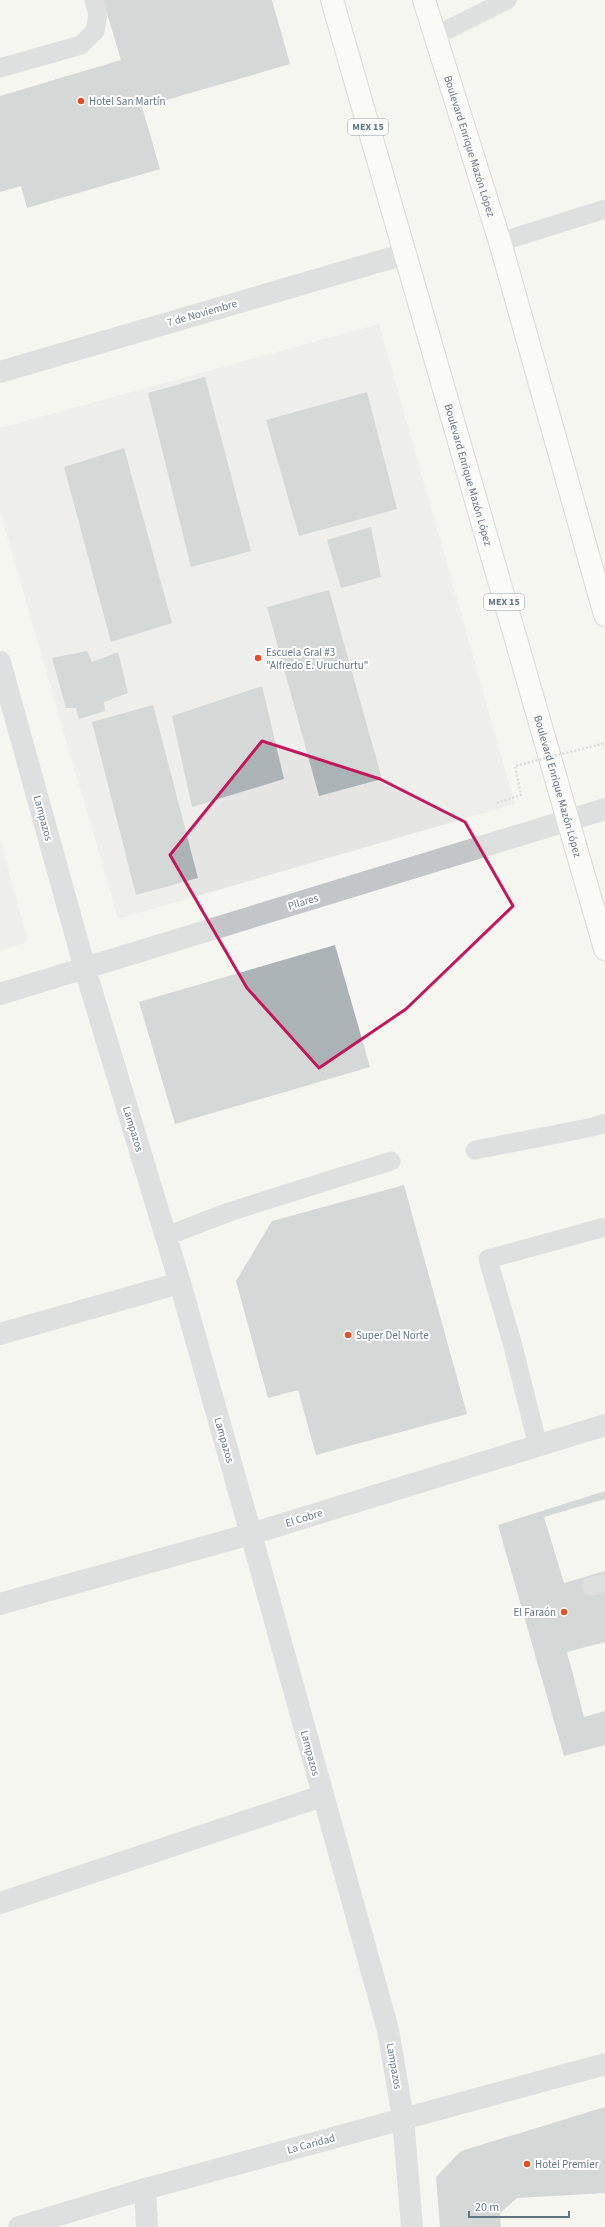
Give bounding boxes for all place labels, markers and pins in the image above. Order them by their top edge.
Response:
place label: Hotel San Martín [89,94,165,109]
marker: Hotel San Martín [76,96,86,106]
place label: Escuela Gral #3 "Alfredo E. Uruchurtu" [266,645,368,673]
marker: Escuela Gral #3 "Alfredo E. Uruchurtu" [253,653,263,663]
place label: Super Del Norte [356,1328,429,1343]
marker: Super Del Norte [343,1330,353,1340]
place label: El Faraón [514,1605,556,1620]
marker: El Faraón [559,1607,569,1617]
place label: Hotel Premier [535,2157,599,2172]
marker: Hotel Premier [522,2159,532,2169]

